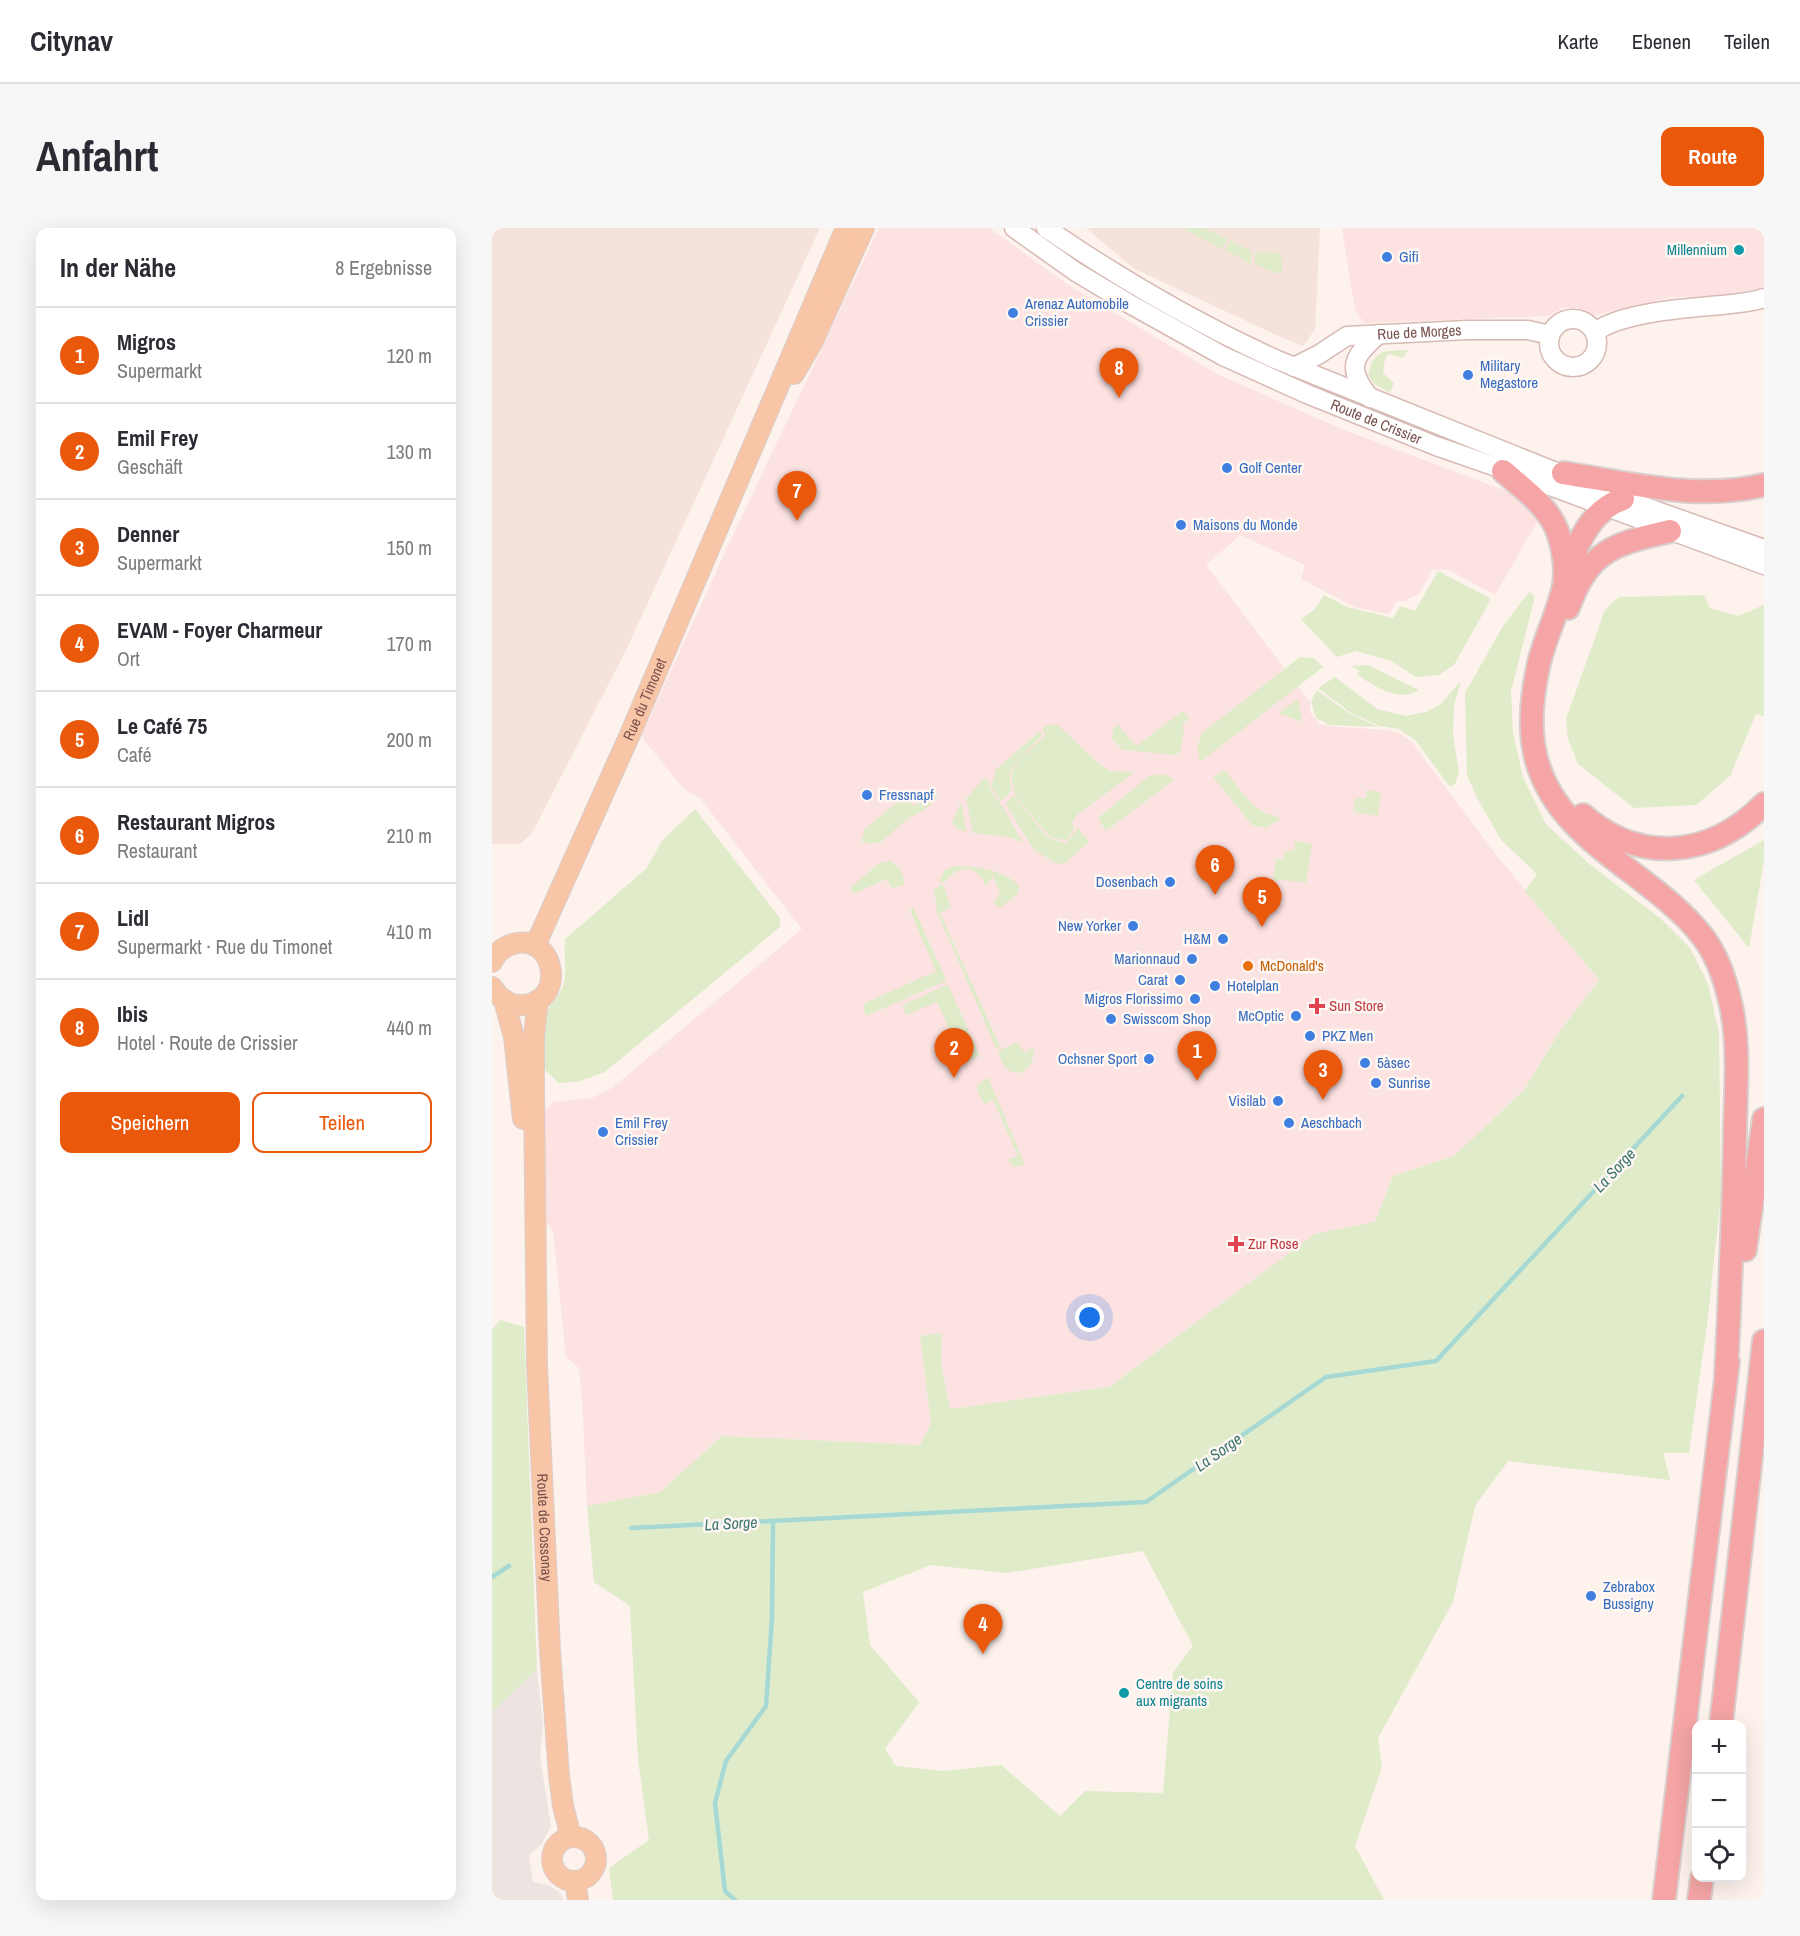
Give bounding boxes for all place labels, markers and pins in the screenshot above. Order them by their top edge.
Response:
place label: Millennium [1667,239,1727,260]
marker: Millennium [1732,243,1746,257]
place label: Gifi [1399,246,1419,267]
marker: Gifi [1380,250,1394,264]
place label: Arenaz Automobile Crissier [1024,293,1129,331]
marker: Arenaz Automobile Crissier [1006,306,1020,320]
pin: 8 [1100,348,1138,398]
place label: Military Megastore [1480,355,1538,393]
marker: Military Megastore [1461,368,1475,382]
place label: Golf Center [1239,457,1302,478]
marker: Golf Center [1220,461,1234,475]
pin: 7 [778,472,816,521]
place label: Maisons du Monde [1193,514,1298,535]
marker: Maisons du Monde [1174,518,1188,532]
place label: Fressnapf [879,784,934,805]
marker: Fressnapf [860,788,874,802]
pin: 6 [1196,846,1234,895]
place label: Dosenbach [1096,871,1158,892]
marker: Dosenbach [1163,875,1177,889]
pin: 5 [1242,878,1282,927]
place label: New Yorker [1058,915,1121,936]
marker: New Yorker [1126,919,1140,933]
place label: H&M [1184,928,1211,949]
marker: H&M [1216,932,1230,946]
place label: Marionnaud [1114,948,1180,969]
marker: Marionnaud [1185,952,1199,966]
place label: McDonald's [1260,955,1324,976]
marker: McDonald's [1241,959,1255,973]
place label: Carat [1138,969,1169,990]
marker: Carat [1173,973,1187,987]
place label: Hotelplan [1227,975,1279,996]
marker: Hotelplan [1208,979,1222,993]
place label: Migros Florissimo [1085,988,1183,1009]
marker: Migros Florissimo [1188,992,1202,1006]
place label: Sun Store [1329,995,1384,1016]
marker: Sun Store [1310,999,1324,1013]
place label: McOptic [1238,1005,1284,1026]
place label: Swisscom Shop [1123,1008,1211,1029]
marker: McOptic [1289,1009,1303,1023]
marker: Swisscom Shop [1104,1012,1118,1026]
place label: PKZ Men [1322,1025,1373,1046]
pin: 2 [934,1028,974,1078]
marker: PKZ Men [1303,1029,1317,1043]
pin: 1 [1178,1032,1216,1081]
place label: Ochsner Sport [1058,1048,1138,1069]
pin: 3 [1304,1050,1342,1100]
marker: Ochsner Sport [1142,1052,1156,1066]
place label: 5àsec [1377,1052,1410,1073]
marker: 5àsec [1358,1056,1372,1070]
place label: Sunrise [1388,1072,1431,1093]
marker: Sunrise [1369,1076,1383,1090]
place label: Visilab [1229,1090,1266,1111]
marker: Visilab [1271,1094,1285,1108]
place label: Emil Frey Crissier [615,1112,668,1150]
place label: Aeschbach [1300,1112,1362,1133]
marker: Aeschbach [1282,1116,1296,1130]
marker: Emil Frey Crissier [596,1125,610,1139]
place label: Zur Rose [1248,1233,1299,1254]
marker: Zur Rose [1229,1237,1243,1251]
place label: Zebrabox Bussigny [1603,1576,1656,1614]
marker: Zebrabox Bussigny [1584,1589,1598,1603]
pin: 4 [964,1604,1002,1654]
place label: Centre de soins aux migrants [1136,1673,1223,1711]
marker: Centre de soins aux migrants [1117,1686,1131,1700]

